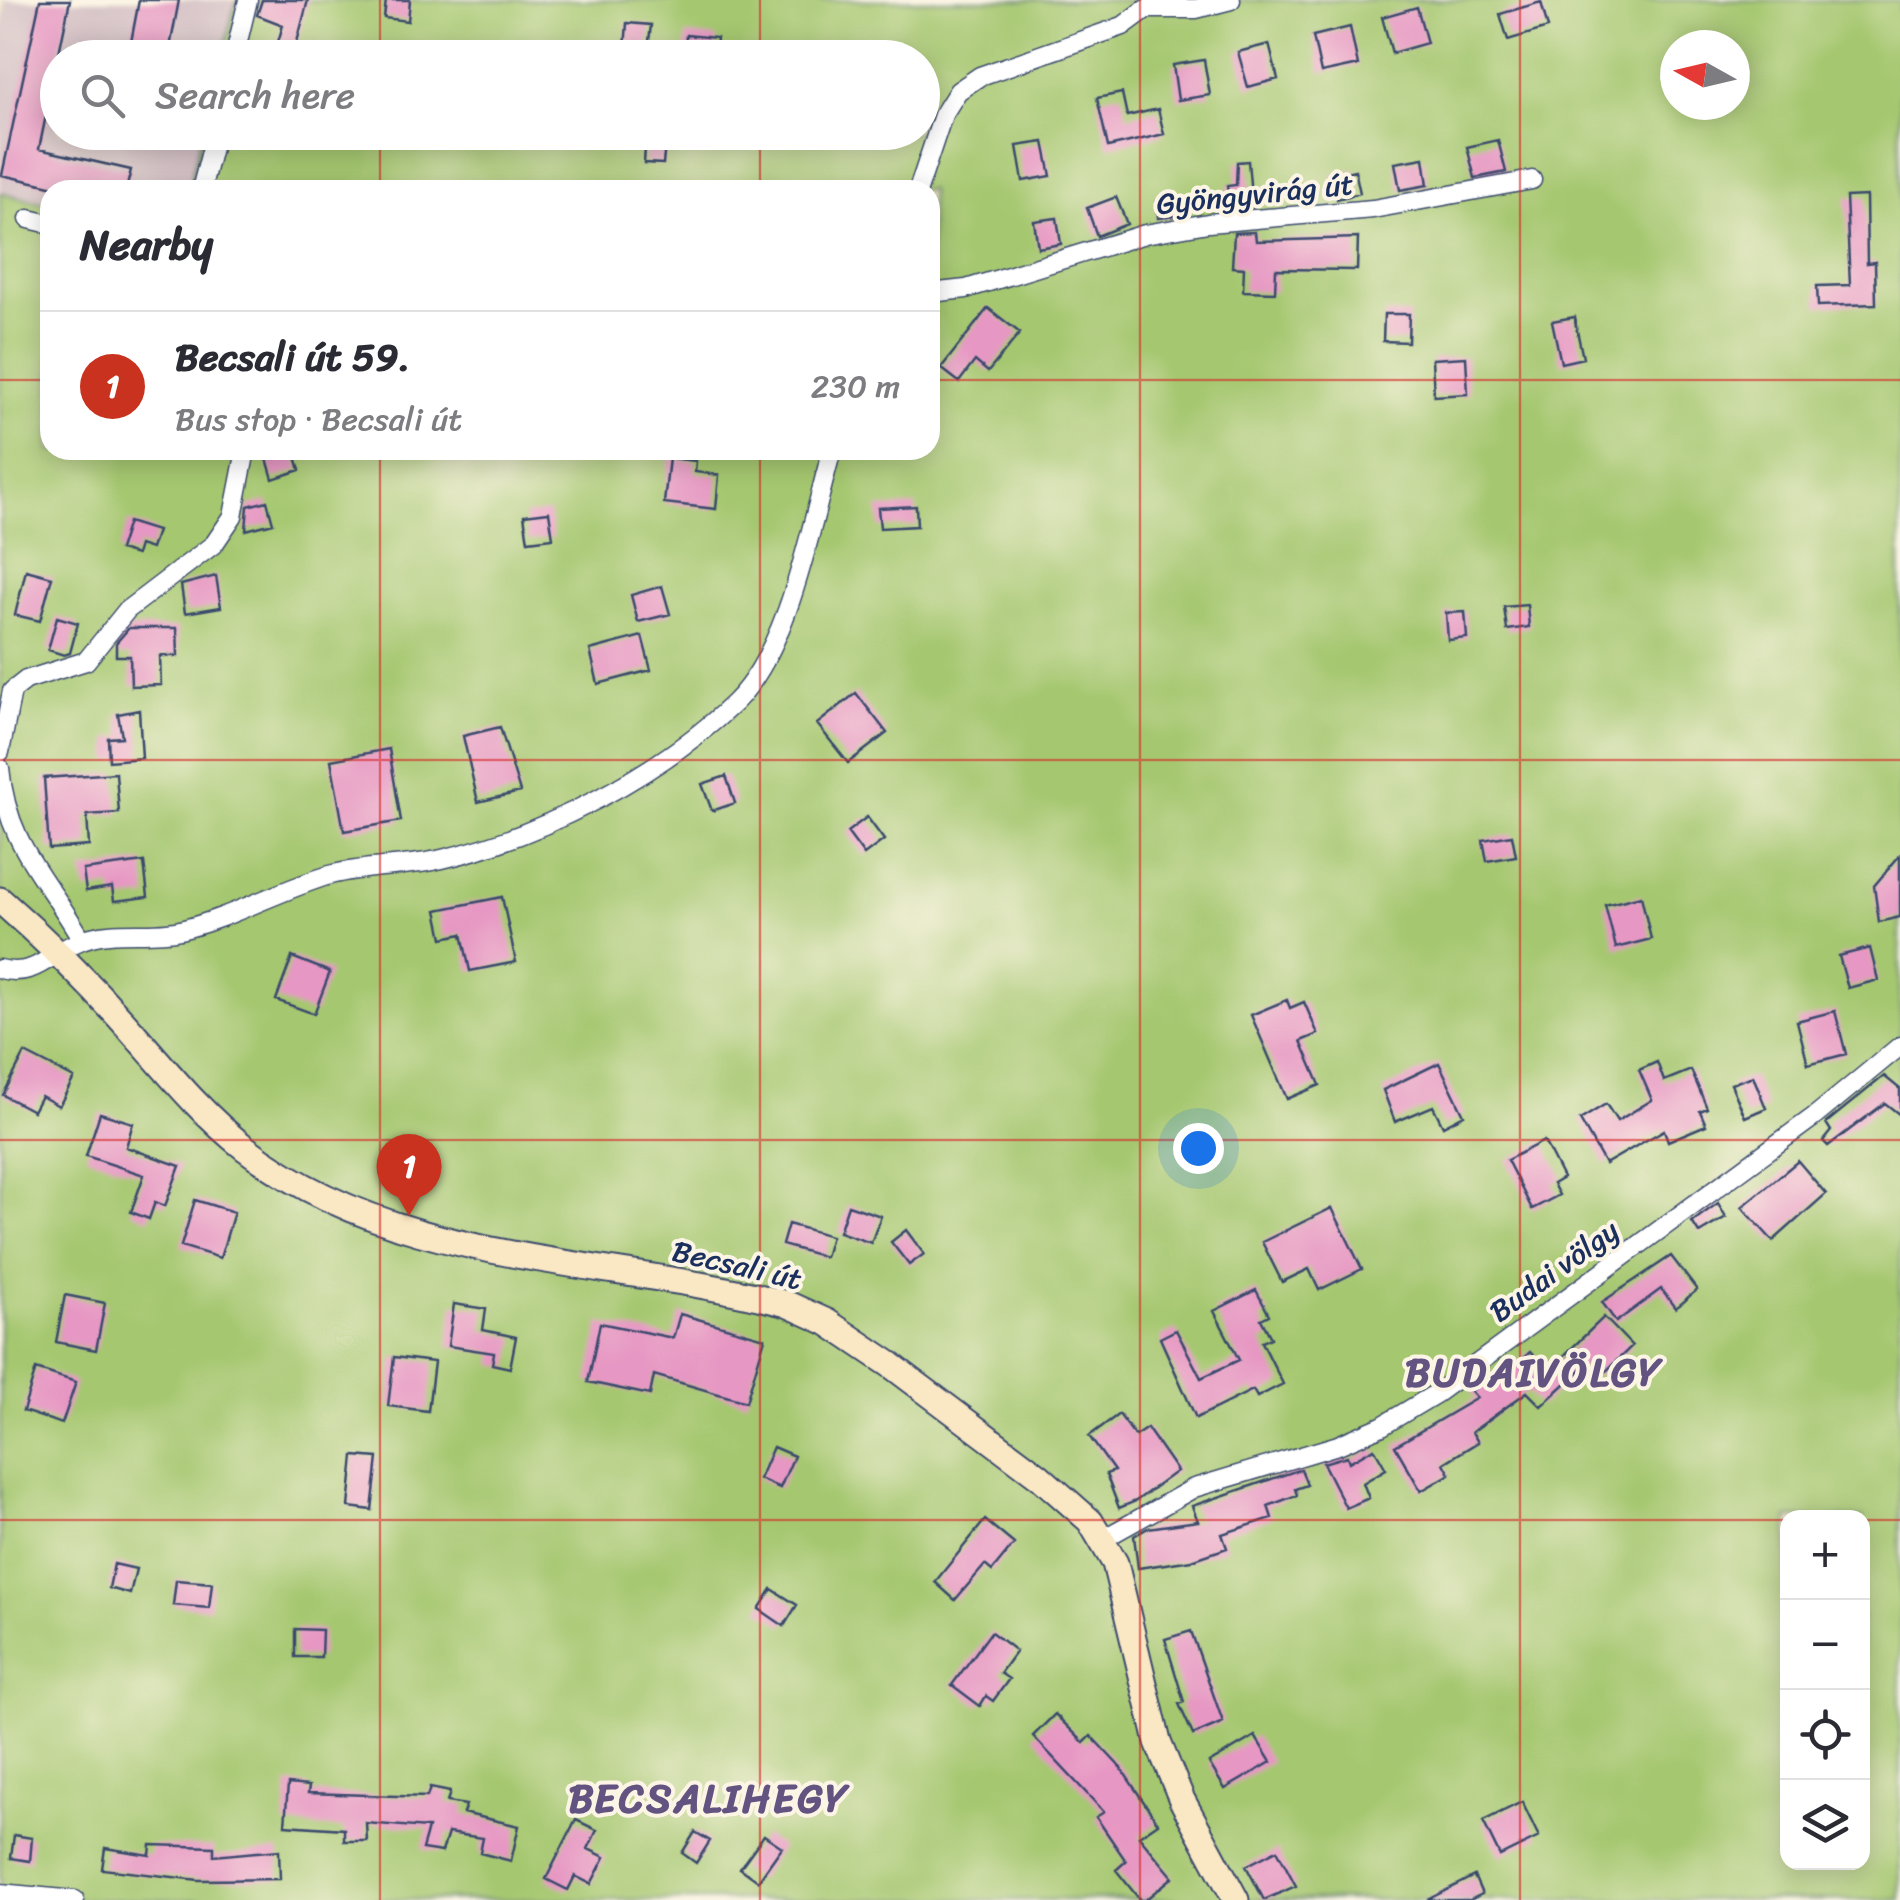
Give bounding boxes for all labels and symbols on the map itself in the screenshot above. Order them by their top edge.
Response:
north arrow [1660,30,1750,120]
street label: Gyöngyvirág út [1154,157,1356,231]
your location [1173,1123,1224,1174]
pin: 1 [376,1134,442,1216]
street label: Budai völgy [1477,1205,1631,1337]
street label: Becsali út [667,1224,807,1306]
district label: BUDAIVÖLGY [1405,1337,1663,1408]
district label: BECSALIHEGY [568,1763,850,1834]

